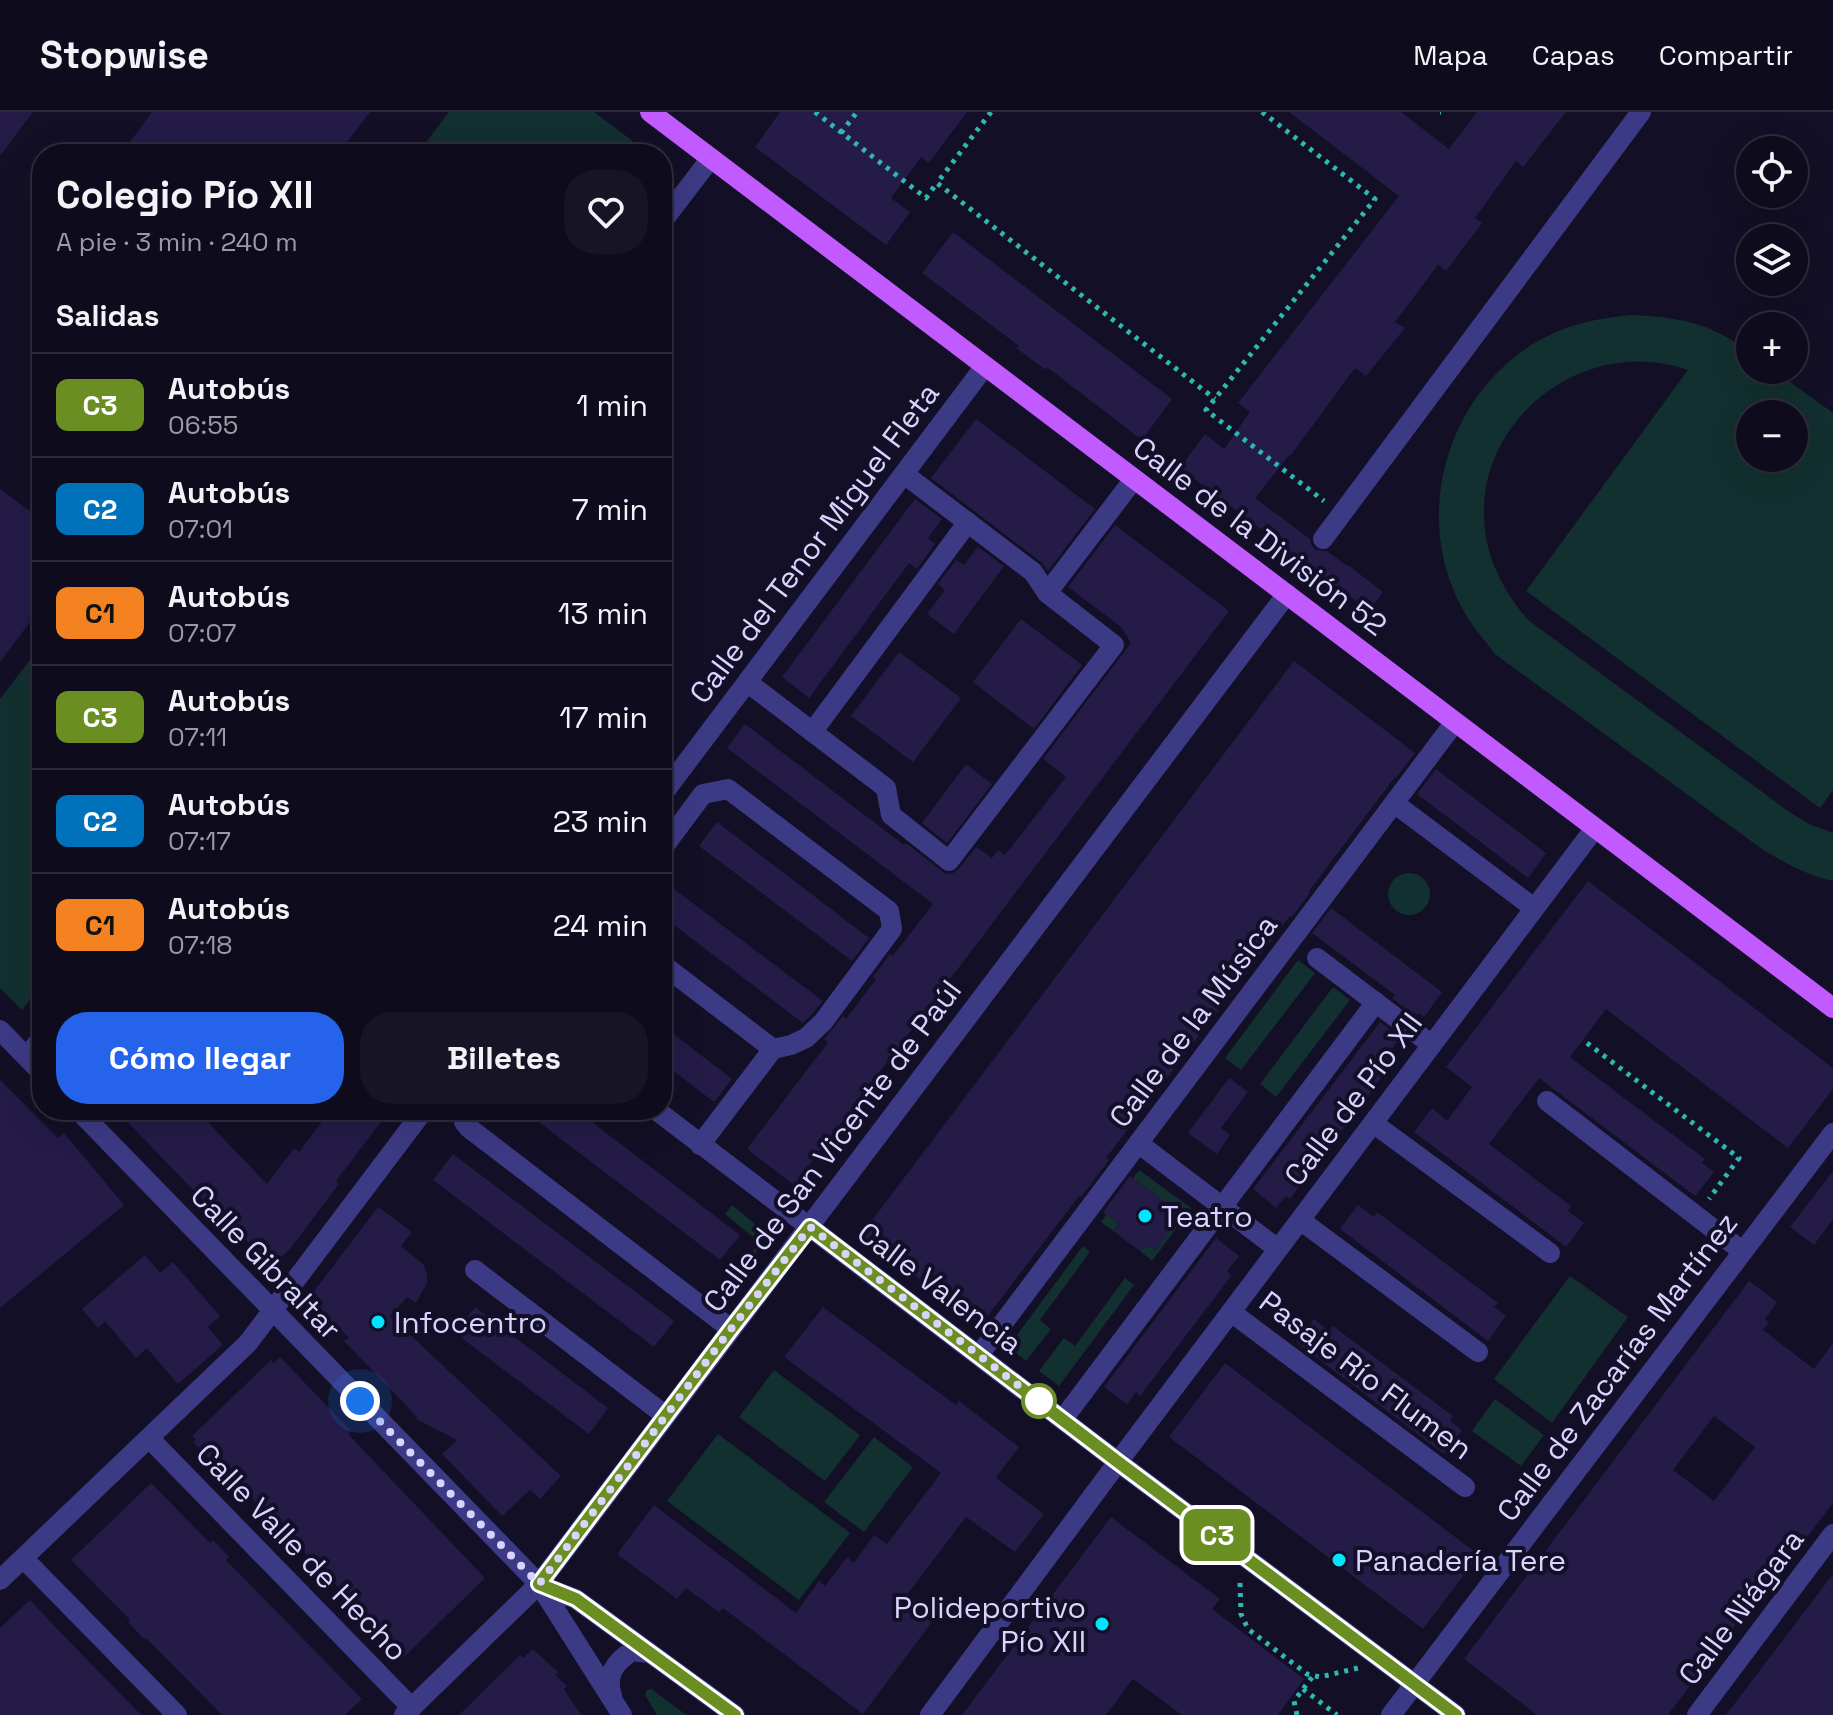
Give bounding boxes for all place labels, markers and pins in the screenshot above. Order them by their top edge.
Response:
place label: Teatro [1161,1197,1253,1236]
marker: Teatro [1136,1207,1154,1225]
place label: Infocentro [394,1303,547,1342]
marker: Infocentro [369,1313,387,1331]
unlabelled marker [1022,1384,1056,1418]
place label: Panadería Tere [1355,1541,1566,1580]
marker: Panadería Tere [1330,1551,1348,1569]
place label: Polideportivo Pío XII [894,1588,1086,1661]
marker: Polideportivo Pío XII [1093,1615,1111,1633]

